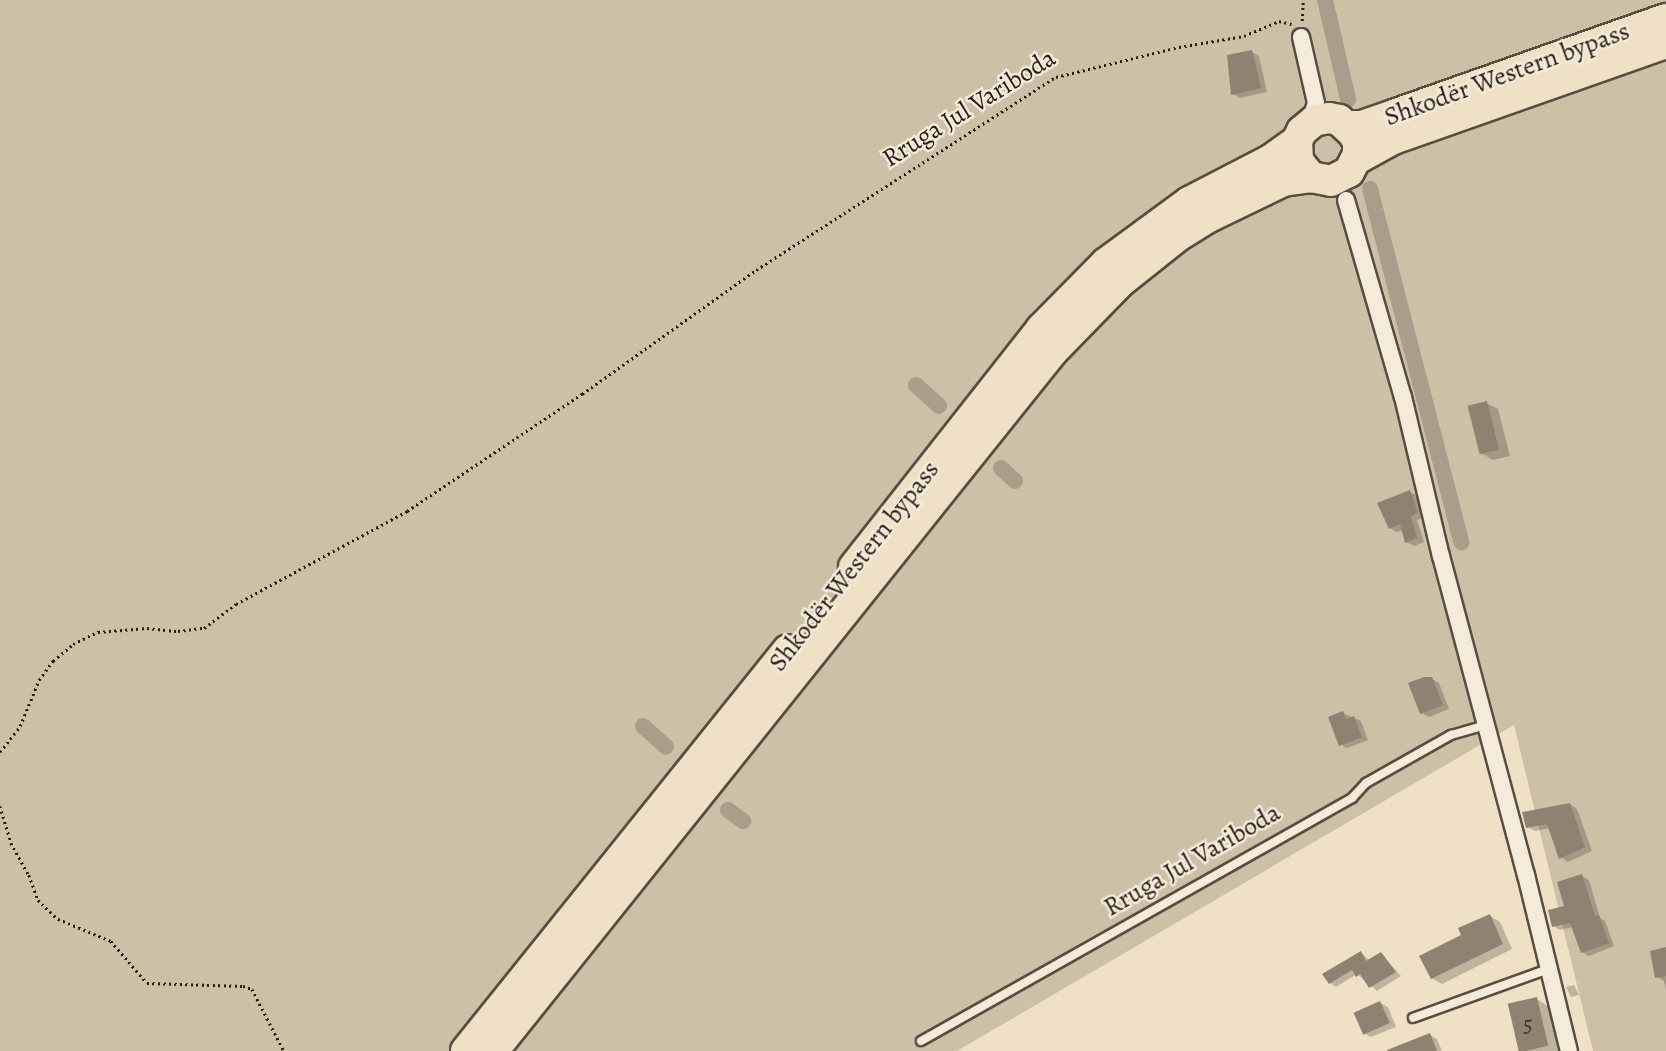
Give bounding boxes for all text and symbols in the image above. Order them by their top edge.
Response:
street label: Shkodër Western bypass [1380,15,1634,133]
street label: Rruga Jul Variboda [877,42,1061,174]
street label: Shkodër Western bypass [762,455,946,677]
street label: Rruga Jul Variboda [1098,797,1286,923]
house number: 5 [1523,1011,1533,1039]

